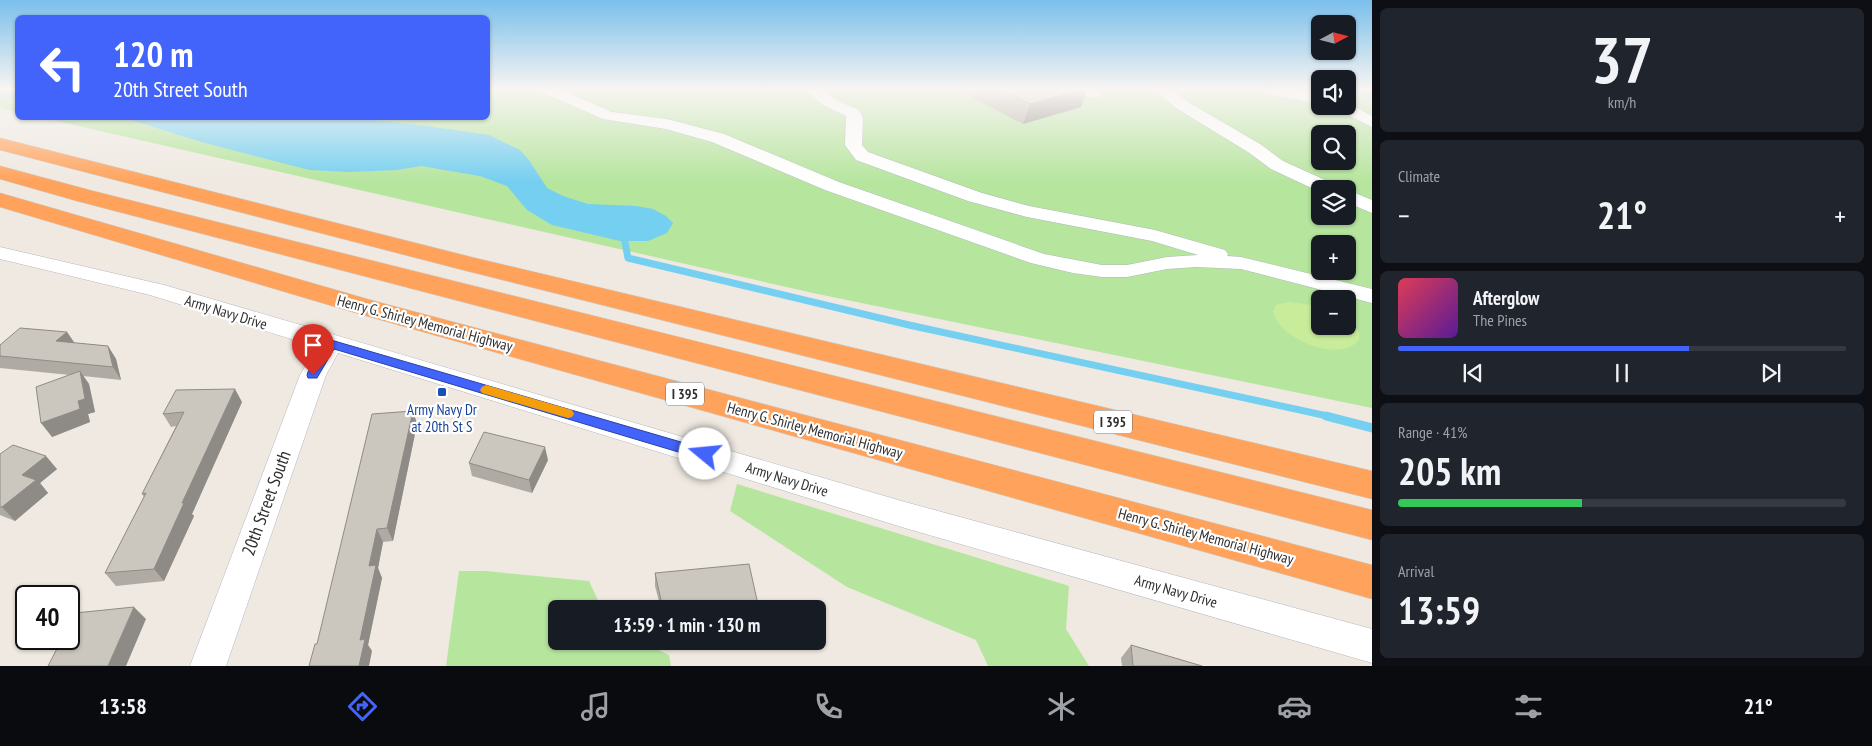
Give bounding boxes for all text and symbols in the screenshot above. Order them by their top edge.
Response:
north arrow [1311,15,1356,60]
map controls [1311,15,1356,335]
text: 37 [1591,17,1653,101]
text: 120 m [113,31,194,77]
icon: left [30,35,95,100]
button: sound [1311,70,1356,115]
text: 20th Street South [113,75,248,103]
text: km/h [1608,92,1636,112]
button: search [1311,125,1356,170]
text: Climate [1398,166,1440,186]
button: layers [1311,180,1356,225]
text: 21° [1597,190,1647,239]
text: − [1398,197,1410,234]
text: + [1834,197,1846,234]
button: + [1311,235,1356,280]
text: Afterglow [1473,286,1539,310]
street label: Army Navy Drive [183,290,269,334]
street label: Henry G. Shirley Memorial Highway [335,290,515,356]
button: − [1311,290,1356,335]
text: The Pines [1473,310,1527,330]
pin [292,324,334,375]
icon: arrive [299,331,327,359]
icon: previous [1459,359,1487,387]
icon: pause [1608,359,1636,387]
icon: next [1757,359,1785,387]
road number: I 395 [666,382,704,406]
marker: Army Navy Dr at 20th St S [436,386,448,398]
street label: Henry G. Shirley Memorial Highway [725,397,905,463]
place label: Army Navy Dr at 20th St S [407,400,478,436]
road number: I 395 [1094,411,1132,434]
text: Range · 41% [1398,422,1467,442]
position arrow [678,427,730,479]
text: 205 km [1398,446,1501,495]
street label: 20th Street South [236,447,296,559]
street label: Army Navy Drive [744,457,830,501]
street label: Henry G. Shirley Memorial Highway [1116,503,1296,569]
text: Arrival [1398,561,1434,581]
street label: Army Navy Drive [1132,570,1220,612]
speed limit sign: 40 [15,585,80,650]
text: 13:59 [1398,585,1480,634]
text: 13:59 · 1 min · 130 m [614,613,760,637]
icon: directions [345,689,380,724]
icon: music [578,689,613,724]
icon: phone [811,689,846,724]
icon: climate [1044,689,1079,724]
icon: car [1277,689,1312,724]
icon: filters [1511,689,1546,724]
text: 13:58 [99,692,147,720]
text: 21° [1744,692,1773,720]

